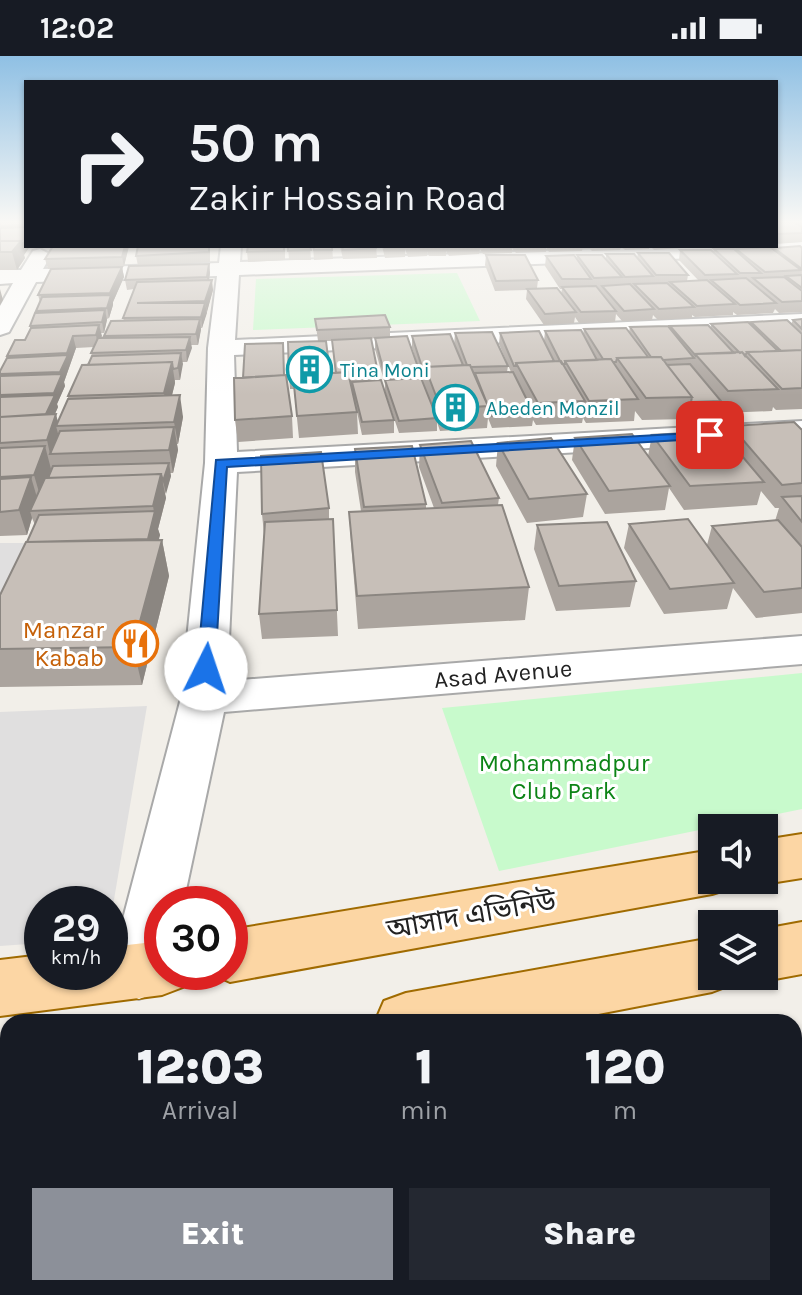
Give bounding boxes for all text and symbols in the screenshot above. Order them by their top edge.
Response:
text: 12:02 [40,10,114,46]
text: 50 m [188,110,323,175]
icon: right [56,112,160,216]
text: Zakir Hossain Road [188,177,507,219]
building icon: Tina Moni [285,346,333,394]
place label: Tina Moni [340,359,430,382]
building icon: Abeden Monzil [431,384,479,432]
place label: Abeden Monzil [486,397,620,420]
pin [676,401,744,469]
icon: arrive [688,413,732,457]
place label: Manzar Kabab [23,616,104,672]
restaurant icon: Manzar Kabab [111,620,159,668]
position arrow [164,627,248,711]
street label: Asad Avenue [433,654,573,694]
park label: Mohammadpur Club Park [479,749,650,805]
map controls [698,814,778,990]
button: sound [698,814,778,894]
street label: আসাদ এভিনিউ [383,883,559,946]
speed limit sign: 30 [144,886,248,990]
text: 29 [52,904,100,951]
button: layers [698,910,778,990]
text: km/h [51,946,101,969]
text: 12:03 [136,1039,264,1095]
text: 1 [415,1039,433,1095]
text: 120 [584,1039,666,1095]
text: Arrival [162,1095,238,1126]
text: min [400,1095,448,1126]
text: m [613,1095,637,1126]
button: Exit [32,1188,393,1280]
button: Share [409,1188,770,1280]

